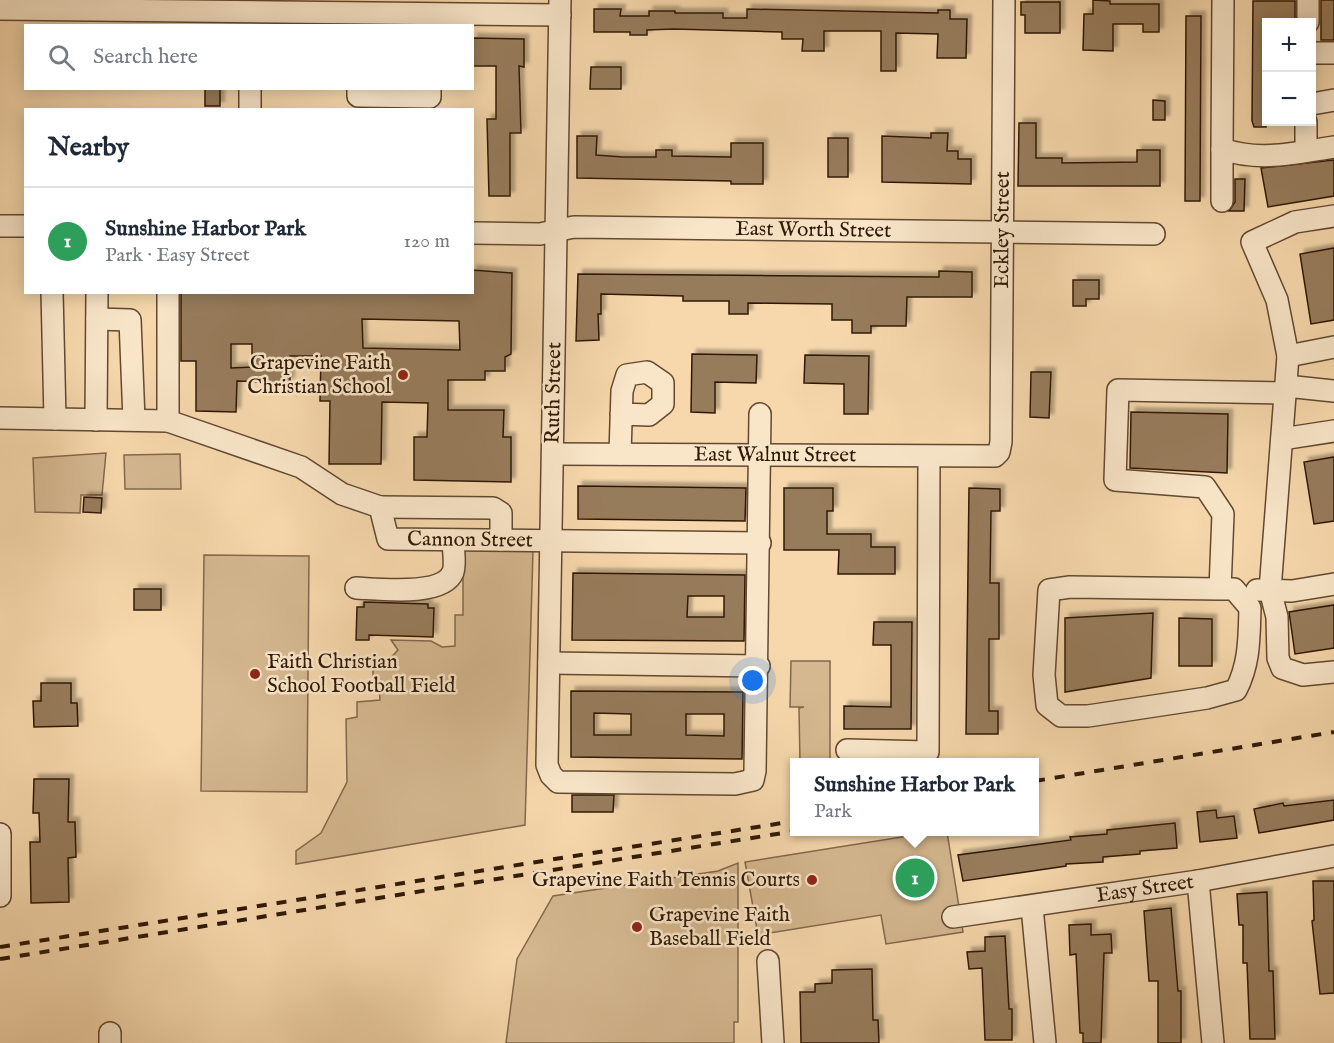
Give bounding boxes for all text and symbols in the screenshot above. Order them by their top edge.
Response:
map controls [1262,18,1316,126]
button: + [1262,18,1316,72]
search box [24,24,474,90]
icon: search [45,41,78,74]
text: Search here [93,43,198,71]
button: − [1262,72,1316,126]
text: Nearby [48,131,129,164]
street label: Eckley Street [989,171,1016,289]
text: Sunshine Harbor Park [105,215,306,243]
street label: East Worth Street [735,215,891,244]
text: 1 [64,229,71,254]
text: 120 m [404,229,450,254]
text: Park · Easy Street [105,243,250,268]
street label: Ruth Street [540,342,568,444]
place label: Grapevine Faith Christian School [247,350,391,401]
marker: Grapevine Faith Christian School [396,368,410,382]
street label: East Walnut Street [694,441,856,469]
street label: Cannon Street [407,526,533,554]
place label: Faith Christian School Football Field [267,649,456,700]
your location [738,666,767,695]
marker: Faith Christian School Football Field [248,667,262,681]
popup [790,758,1039,836]
text: Sunshine Harbor Park [814,771,1015,799]
text: Park [814,799,852,824]
pin: 1 [896,856,934,900]
place label: Grapevine Faith Tennis Courts [532,867,800,894]
street label: Easy Street [1094,868,1195,909]
marker: Grapevine Faith Tennis Courts [805,873,819,887]
place label: Grapevine Faith Baseball Field [649,902,790,953]
marker: Grapevine Faith Baseball Field [630,920,644,934]

